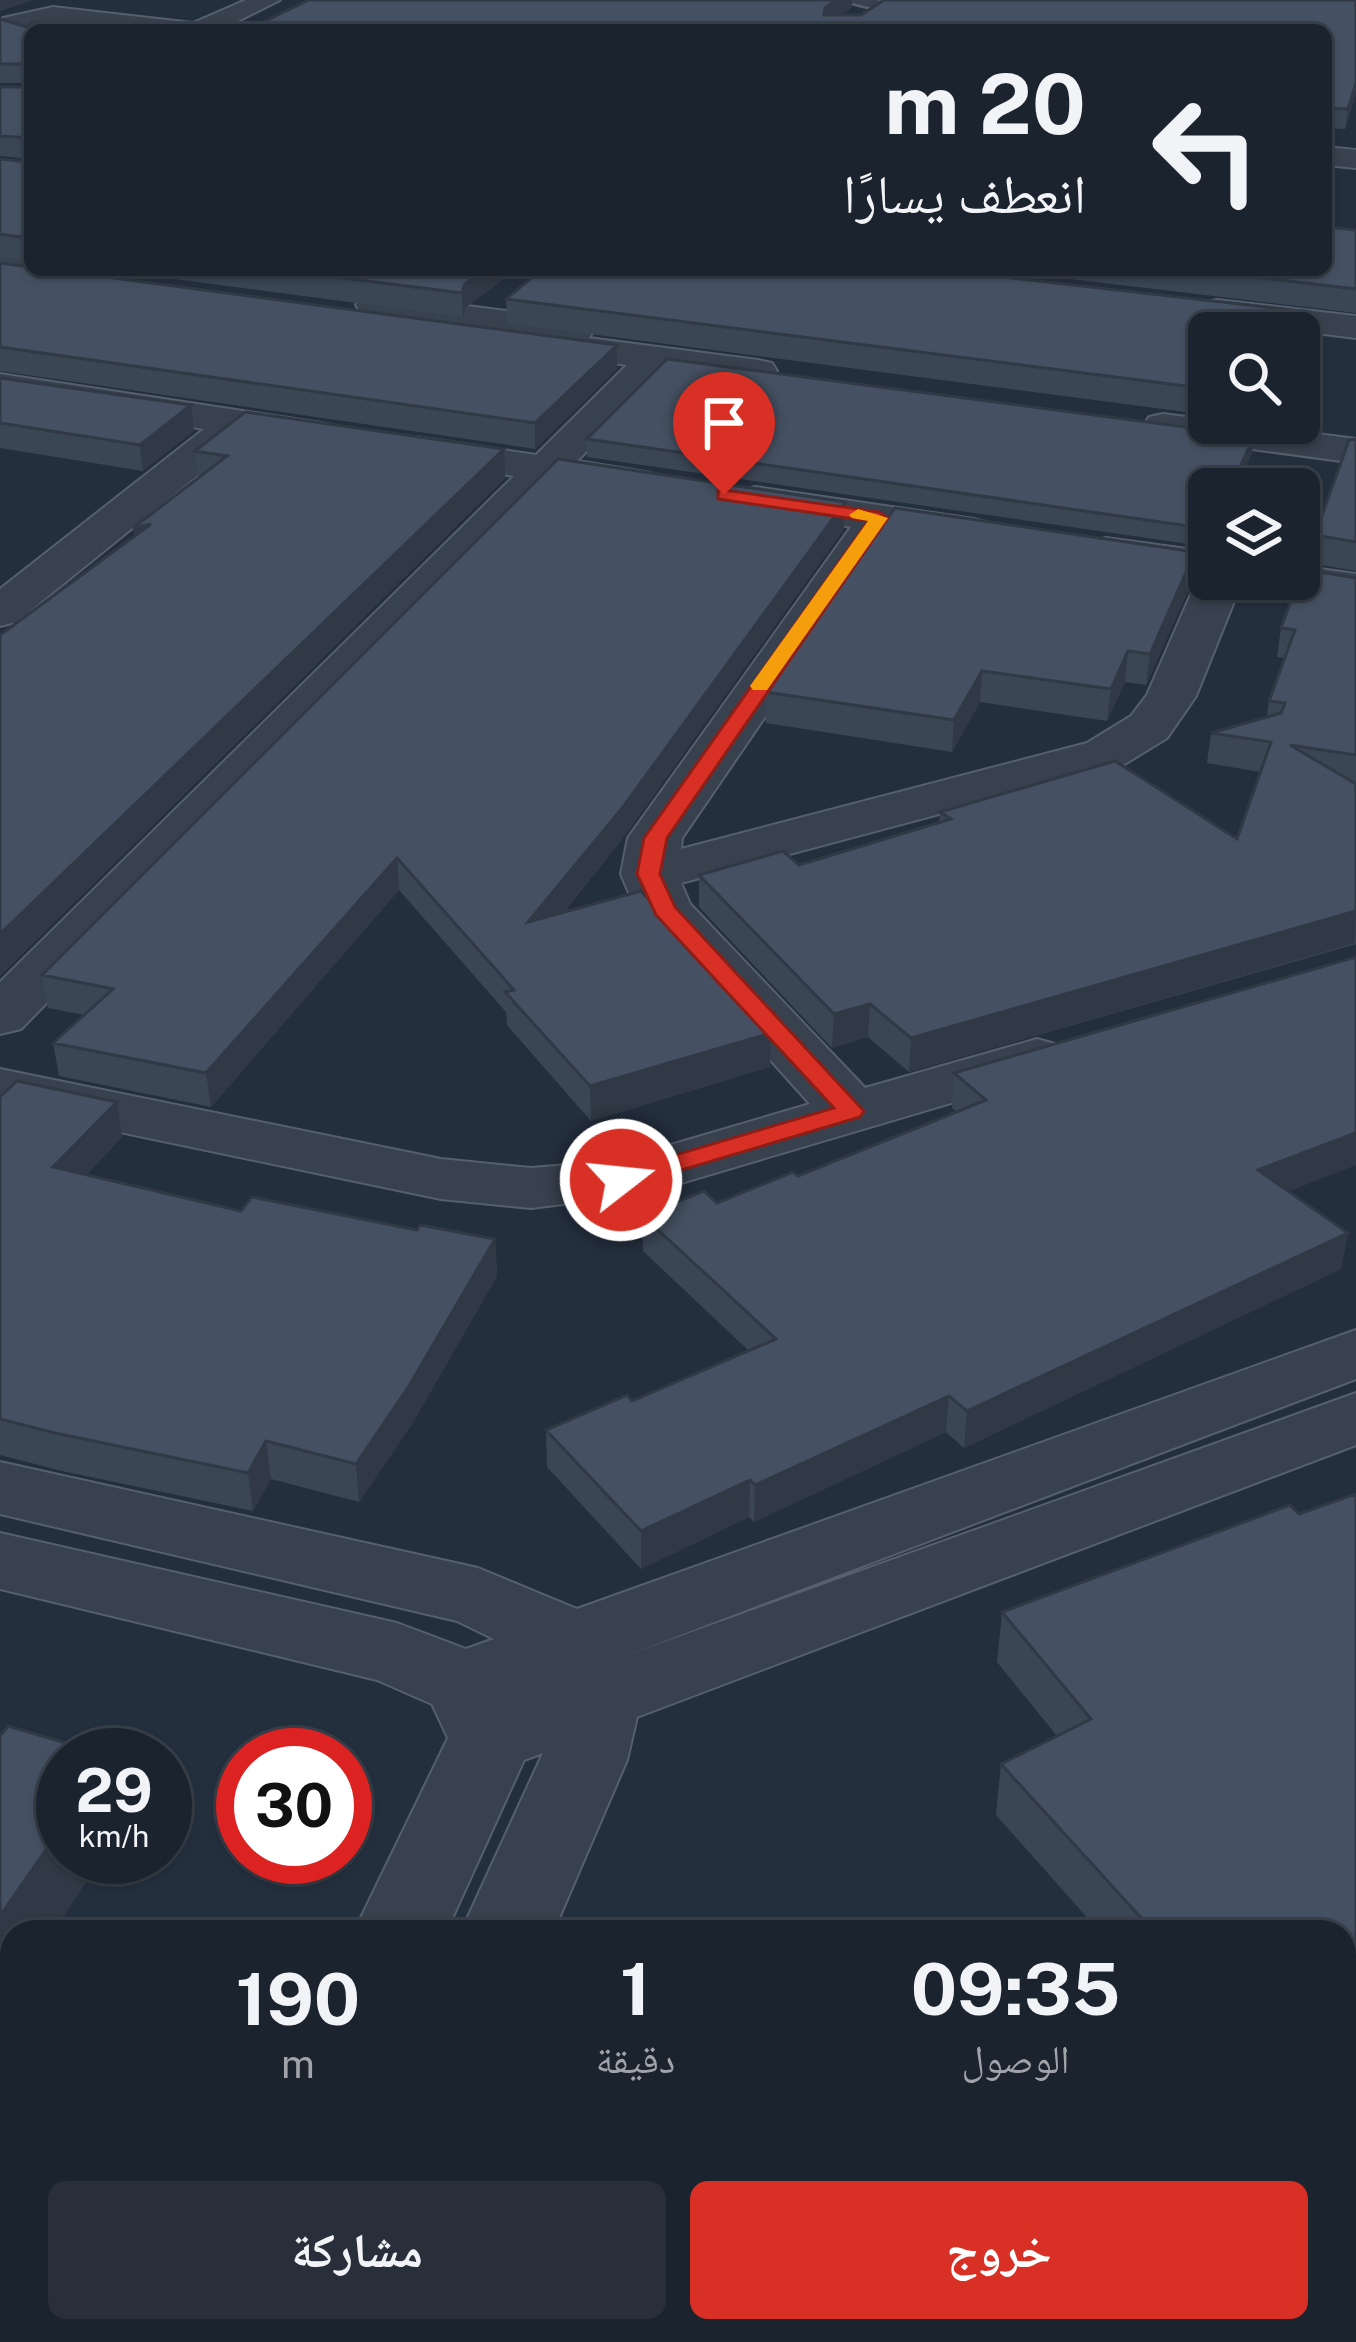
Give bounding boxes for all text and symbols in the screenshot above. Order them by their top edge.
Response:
text: 20 m [884,54,1086,153]
icon: left [1128,72,1284,228]
text: انعطف يسارًا [843,162,1086,225]
map controls [1188,312,1320,600]
button: search [1188,312,1320,444]
pin [673,372,775,495]
icon: arrive [691,390,757,456]
button: layers [1188,468,1320,600]
position arrow [558,1117,684,1243]
speed limit sign: 30 [216,1728,372,1884]
text: 29 [75,1755,153,1826]
text: km/h [79,1818,149,1854]
text: 1 [620,1947,651,2031]
text: 09:35 [911,1947,1120,2031]
text: 190 [236,1957,360,2041]
text: دقيقة [596,2036,675,2082]
text: الوصول [962,2036,1070,2082]
text: m [281,2041,315,2087]
button: مشاركة [48,2181,666,2319]
button: خروج [690,2181,1308,2319]

